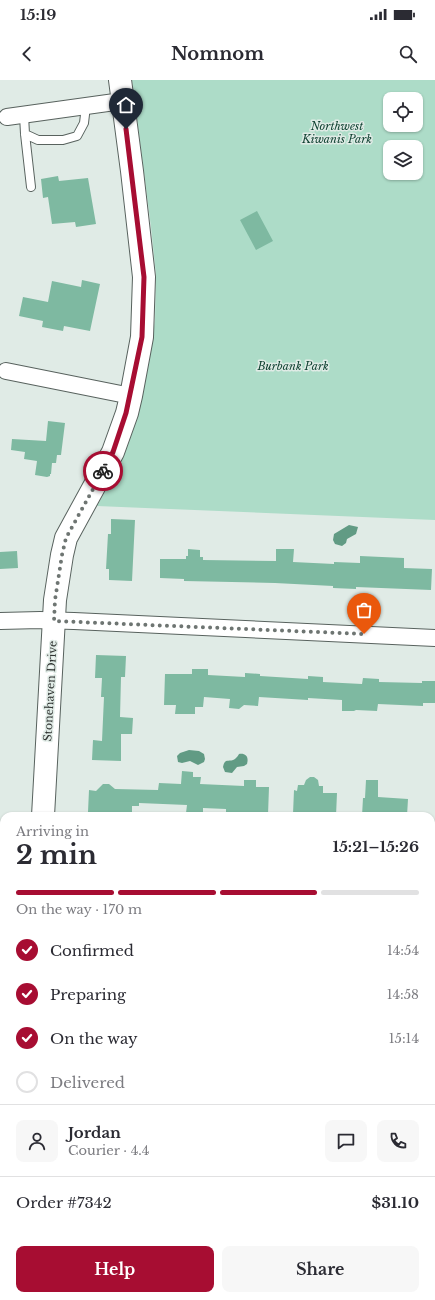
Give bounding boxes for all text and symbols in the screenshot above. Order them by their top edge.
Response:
text: 15:19 [20,5,56,24]
icon: back [16,43,38,65]
text: Nomnom [171,43,264,65]
icon: search [397,43,419,65]
pin [109,88,143,129]
map controls [383,92,423,180]
button: locate [383,92,423,132]
icon: home [115,94,137,116]
park label: Northwest Kiwanis Park [301,119,372,146]
button: layers [383,140,423,180]
park label: Burbank Park [256,359,329,373]
courier [83,451,123,491]
icon: bike [92,460,114,482]
pin [347,593,381,634]
icon: bag [353,599,375,621]
street label: Stonehaven Drive [40,640,60,742]
text: Arriving in [16,823,89,840]
text: 15:21–15:26 [332,837,419,856]
text: 2 min [16,839,97,871]
text: On the way · 170 m [16,901,142,918]
icon: check [16,939,38,961]
text: Confirmed [50,941,134,960]
text: 14:54 [387,942,419,959]
icon: check [16,983,38,1005]
text: Preparing [50,985,126,1004]
text: 14:58 [387,986,419,1003]
icon: check [16,1027,38,1049]
text: On the way [50,1029,138,1048]
text: 15:14 [389,1030,419,1047]
text: Delivered [50,1073,125,1092]
button: person [16,1120,58,1162]
button: chat [325,1120,367,1162]
button: phone [377,1120,419,1162]
text: Jordan [68,1123,121,1142]
text: Courier · 4.4 [68,1142,149,1159]
text: Order #7342 [16,1193,112,1212]
text: $31.10 [371,1193,419,1212]
button: Help [16,1246,214,1292]
button: Share [222,1246,419,1292]

